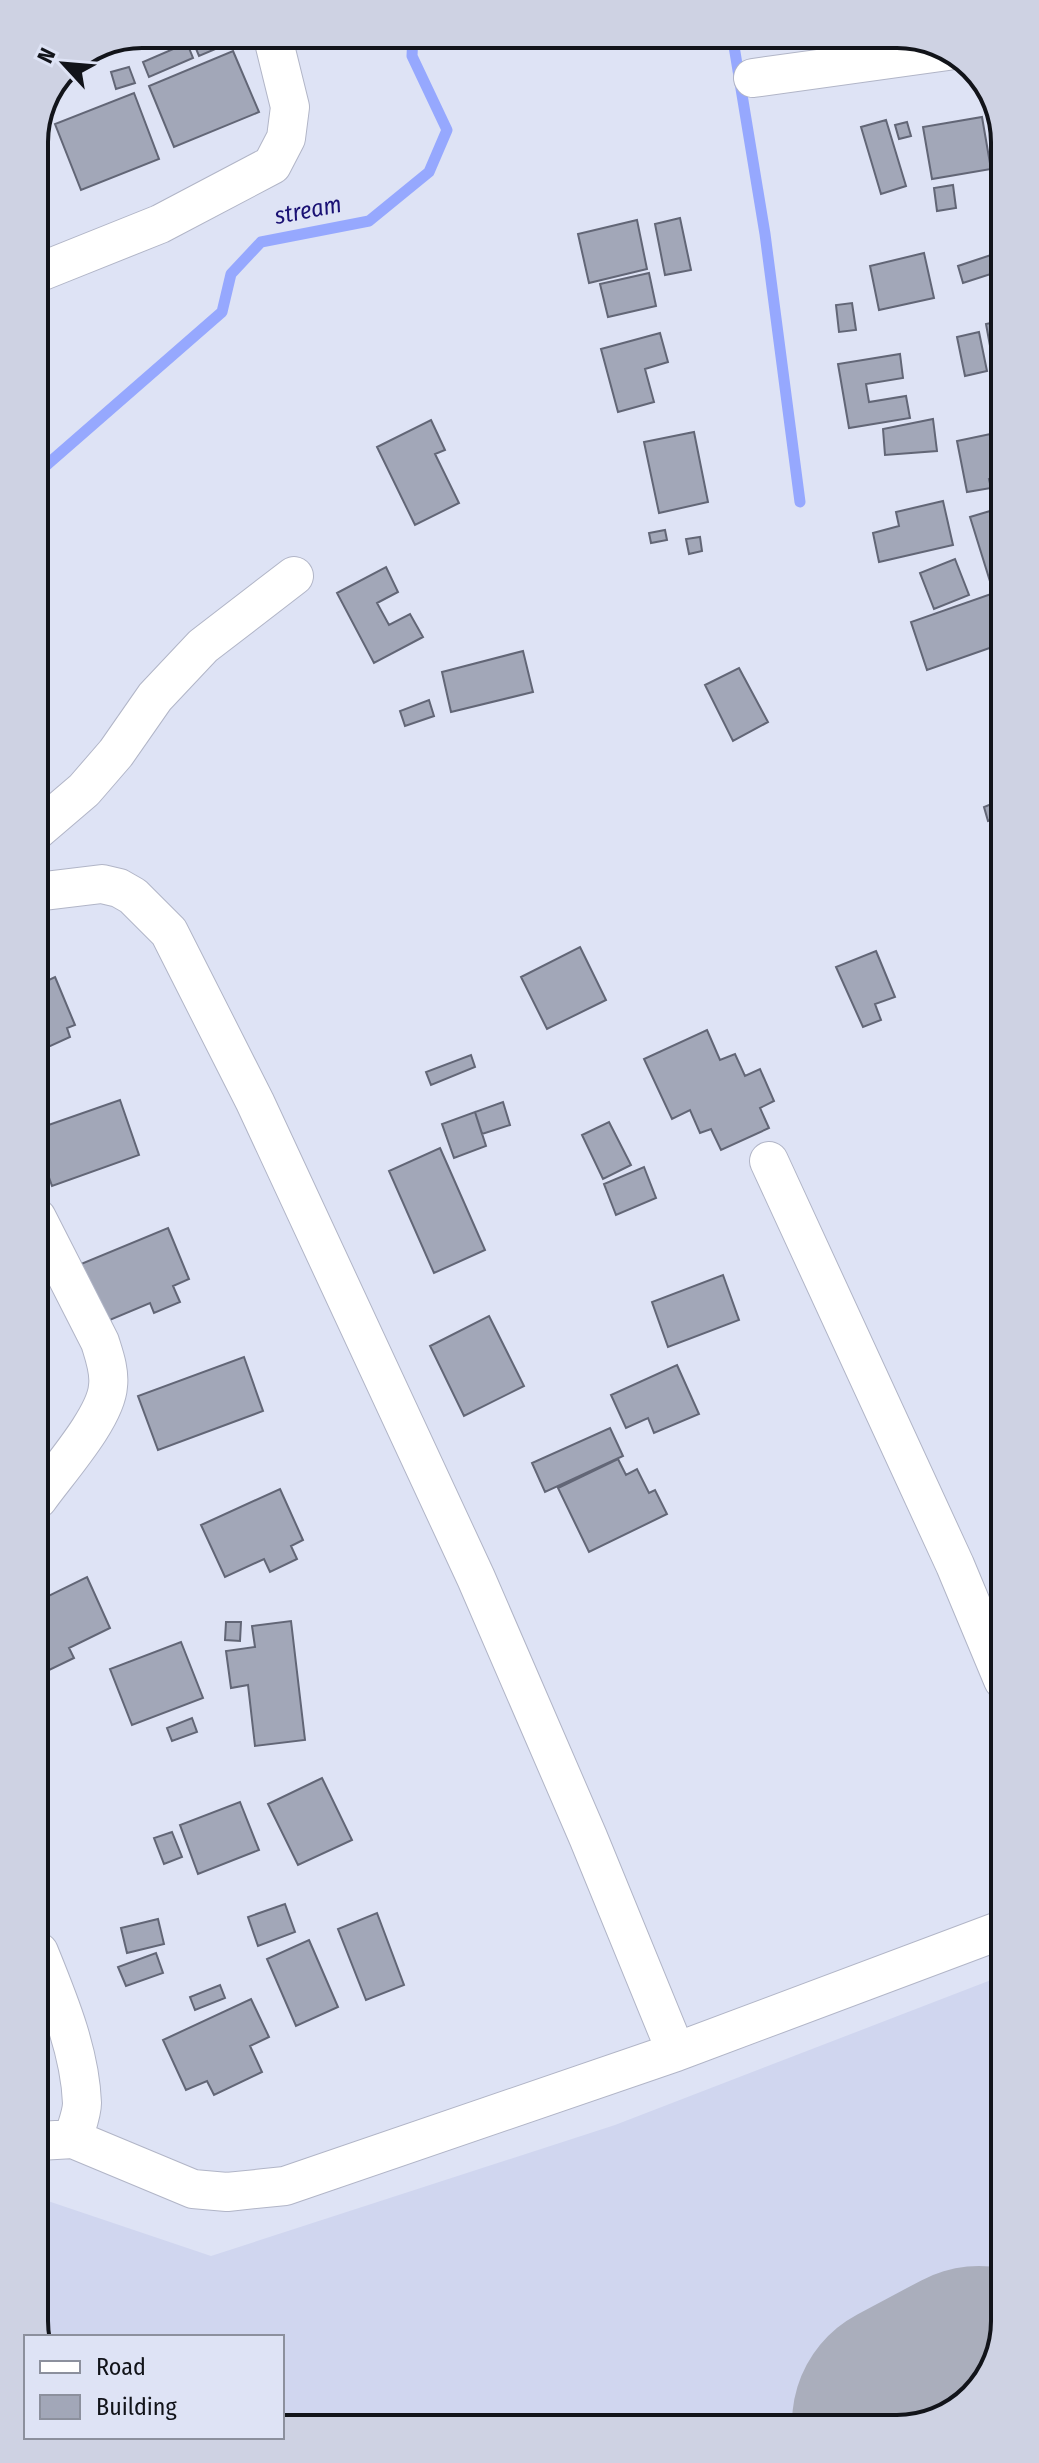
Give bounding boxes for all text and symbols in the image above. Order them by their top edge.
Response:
north arrow [24,24,104,104]
text: N [31,44,61,67]
water label: stream [271,190,344,230]
legend [24,2335,284,2439]
text: Road [96,2353,146,2381]
text: Building [96,2393,178,2421]

